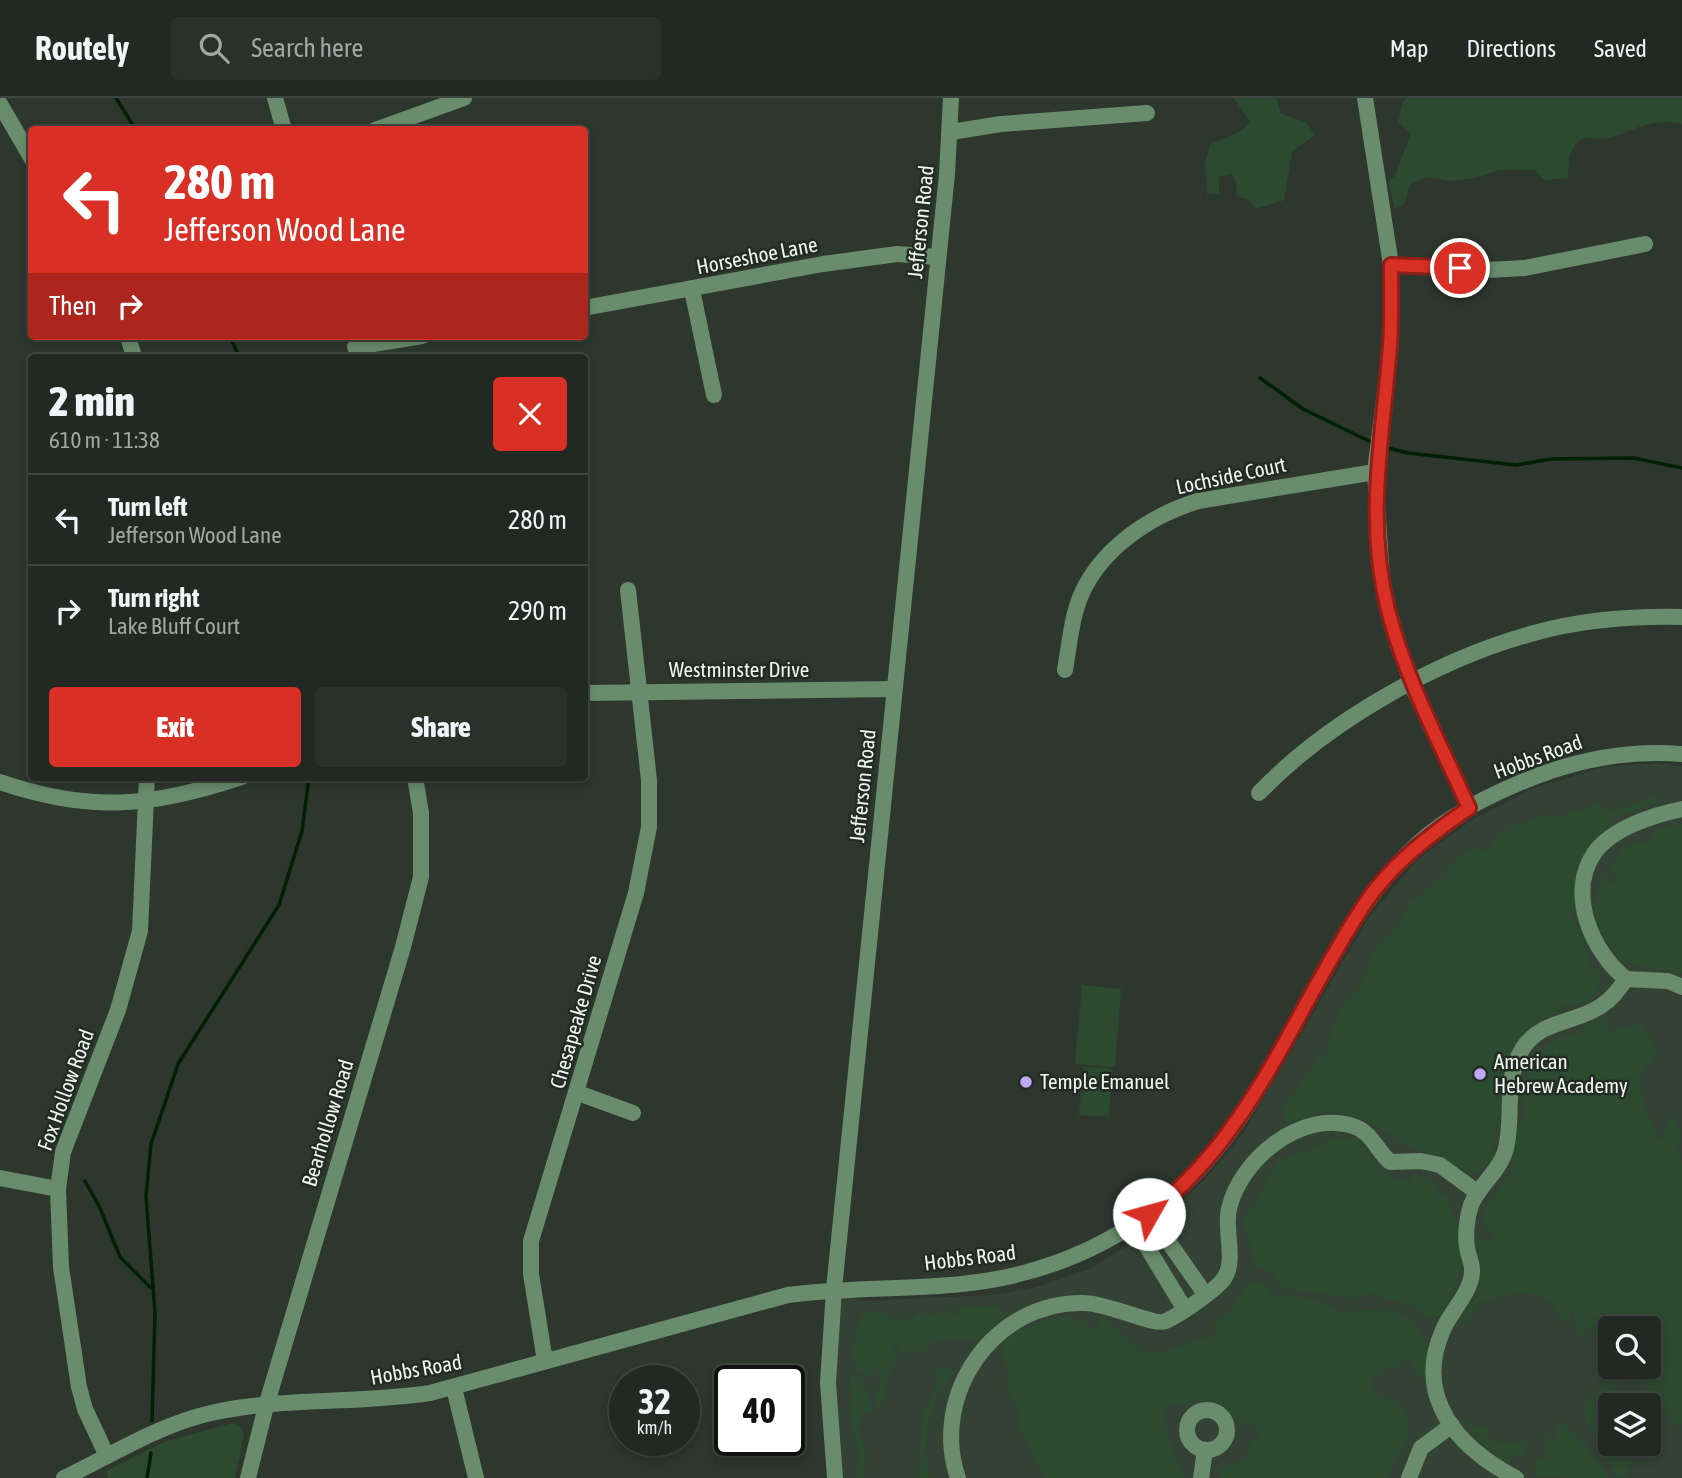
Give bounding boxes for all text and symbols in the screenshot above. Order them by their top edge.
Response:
search box [171,17,661,80]
text: Routely [35,29,129,67]
icon: search [195,29,233,67]
text: Search here [251,33,363,63]
text: Map [1390,35,1428,62]
text: Directions [1466,35,1556,62]
text: Saved [1594,35,1647,62]
text: 280 m [164,153,275,209]
icon: left [49,154,140,245]
street label: Jefferson Road [902,164,938,280]
text: Jefferson Wood Lane [164,211,406,248]
street label: Horseshoe Lane [694,232,819,279]
pin [1430,238,1490,298]
icon: arrive [1441,249,1479,287]
icon: right [111,287,149,325]
text: Then [49,291,97,321]
text: 2 min [49,377,135,425]
button: close [493,377,567,451]
text: 610 m · 11:38 [49,427,160,453]
street label: Lochside Court [1173,452,1288,498]
text: Turn left [108,492,188,522]
icon: left [49,501,87,539]
text: 280 m [508,505,567,535]
text: Jefferson Wood Lane [108,522,282,548]
text: Turn right [108,583,199,613]
icon: right [49,592,87,630]
text: 290 m [508,596,567,626]
text: Lake Bluff Court [108,613,240,639]
street label: Westminster Drive [669,657,809,681]
button: Exit [49,687,301,767]
button: Share [315,687,567,767]
street label: Jefferson Road [844,728,880,844]
street label: Hobbs Road [1490,729,1585,783]
street label: Chesapeake Drive [545,952,606,1091]
street label: Fox Hollow Road [32,1026,98,1154]
place label: American Hebrew Academy [1494,1049,1628,1097]
street label: Bearhollow Road [296,1056,358,1189]
marker: American Hebrew Academy [1472,1066,1488,1082]
place label: Temple Emanuel [1040,1069,1170,1093]
marker: Temple Emanuel [1018,1074,1034,1090]
position arrow [1112,1177,1186,1251]
street label: Hobbs Road [923,1239,1017,1275]
map controls [1598,1316,1661,1456]
button: search [1598,1316,1661,1379]
street label: Hobbs Road [368,1349,463,1389]
speed limit sign: 40 [714,1365,805,1456]
text: 32 [638,1381,671,1421]
button: layers [1598,1393,1661,1456]
text: km/h [637,1417,672,1438]

